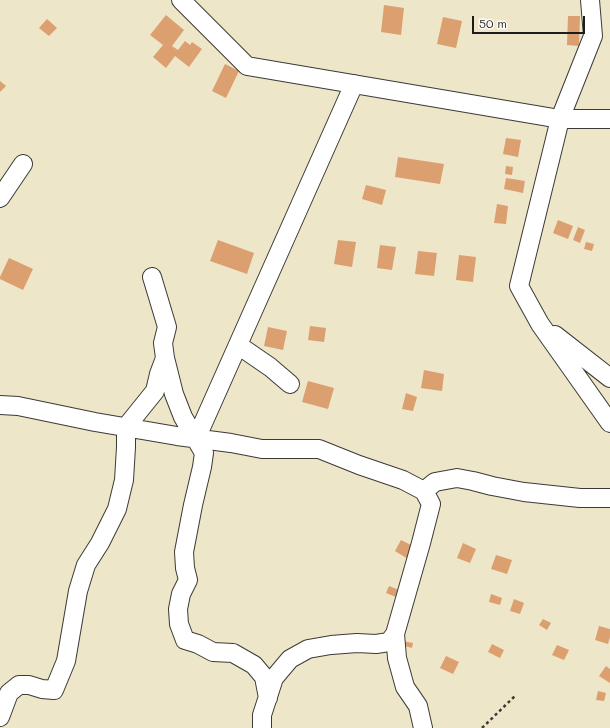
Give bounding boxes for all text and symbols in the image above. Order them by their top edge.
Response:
scale bar [474,8,587,34]
text: 50 m [479,15,507,31]

